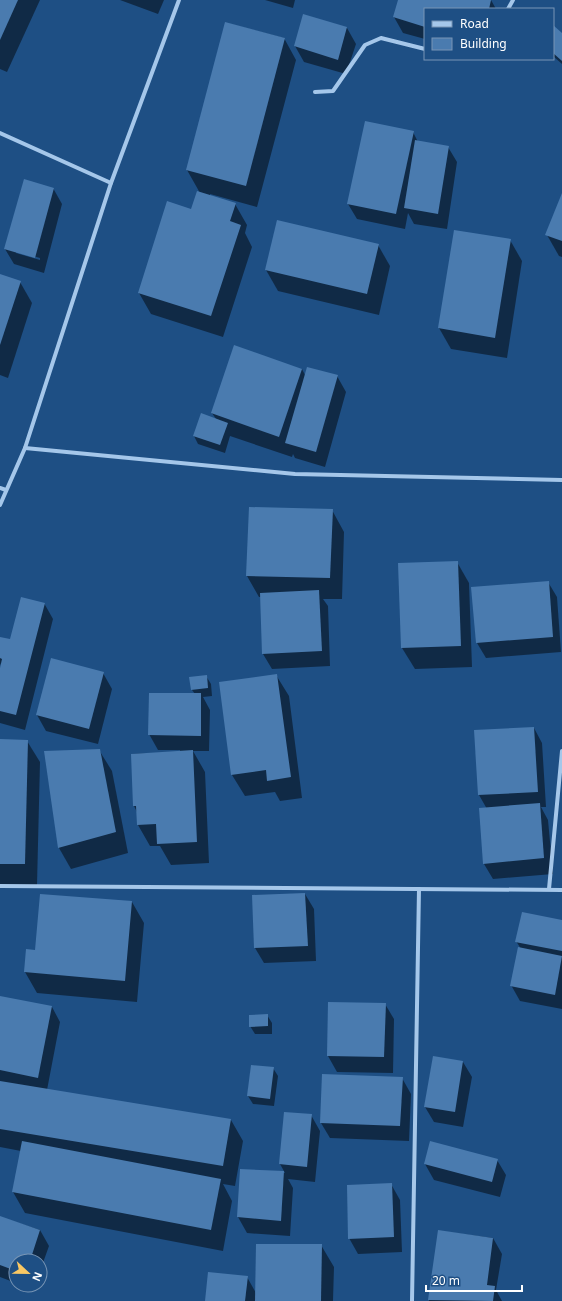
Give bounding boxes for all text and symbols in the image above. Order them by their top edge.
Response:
legend [424,8,554,60]
text: Road [460,15,489,32]
text: Building [460,35,507,52]
north arrow [8,1253,48,1293]
scale bar [426,1267,522,1293]
text: N [29,1270,46,1284]
text: 20 m [432,1272,460,1289]

